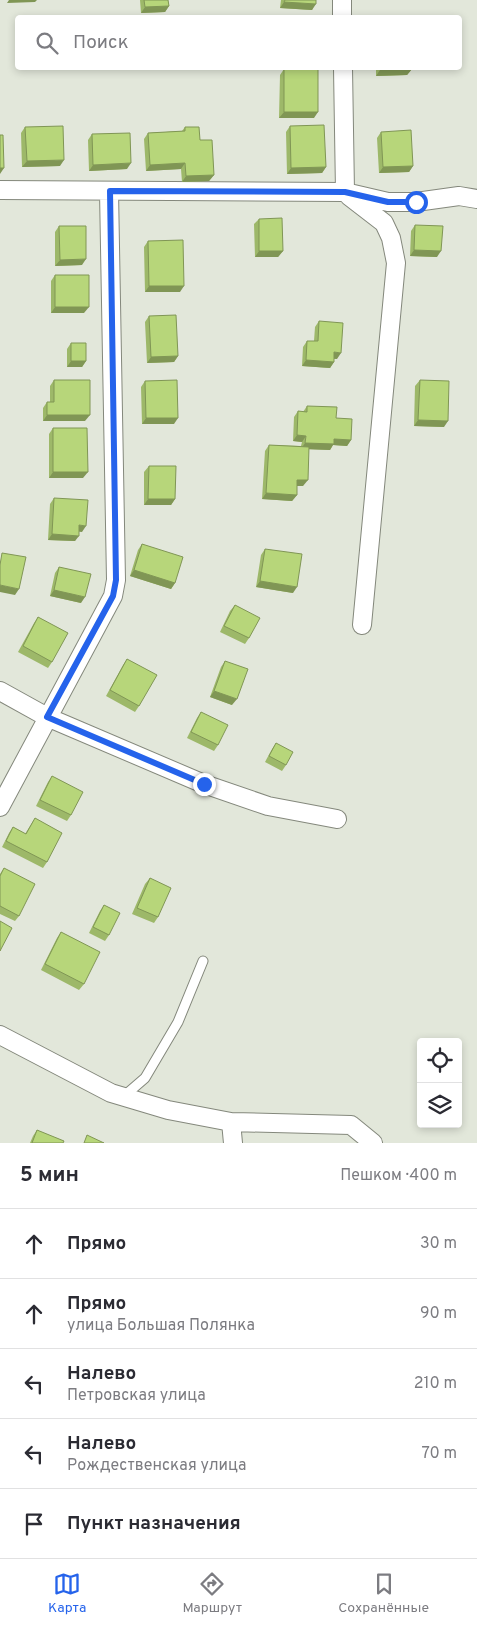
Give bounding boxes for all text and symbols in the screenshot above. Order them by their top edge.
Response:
search box [15,15,462,70]
icon: search [33,29,61,57]
text: Поиск [73,31,129,55]
route start [405,191,428,214]
route end [193,773,216,796]
map controls [417,1038,462,1128]
button: locate [417,1038,462,1083]
button: layers [417,1083,462,1128]
text: 5 мин [20,1162,79,1189]
text: Пешком · 400 m [340,1166,457,1186]
icon: ahead [20,1230,48,1258]
text: Прямо [67,1232,126,1256]
text: 30 m [420,1234,457,1254]
text: Прямо [67,1292,126,1316]
icon: ahead [20,1300,48,1328]
text: 90 m [420,1304,457,1324]
text: улица Большая Полянка [67,1316,255,1336]
text: Налево [67,1362,136,1386]
icon: left [20,1370,48,1398]
text: 210 m [414,1374,457,1394]
text: Петровская улица [67,1386,206,1406]
text: Налево [67,1432,136,1456]
icon: left [20,1440,48,1468]
text: 70 m [422,1444,457,1464]
text: Рождественская улица [67,1456,247,1476]
icon: arrive [20,1510,48,1538]
text: Пункт назначения [67,1512,241,1536]
tab: Карта [48,1570,86,1617]
tab: Маршрут [182,1570,242,1617]
tab: Сохранённые [338,1570,429,1617]

